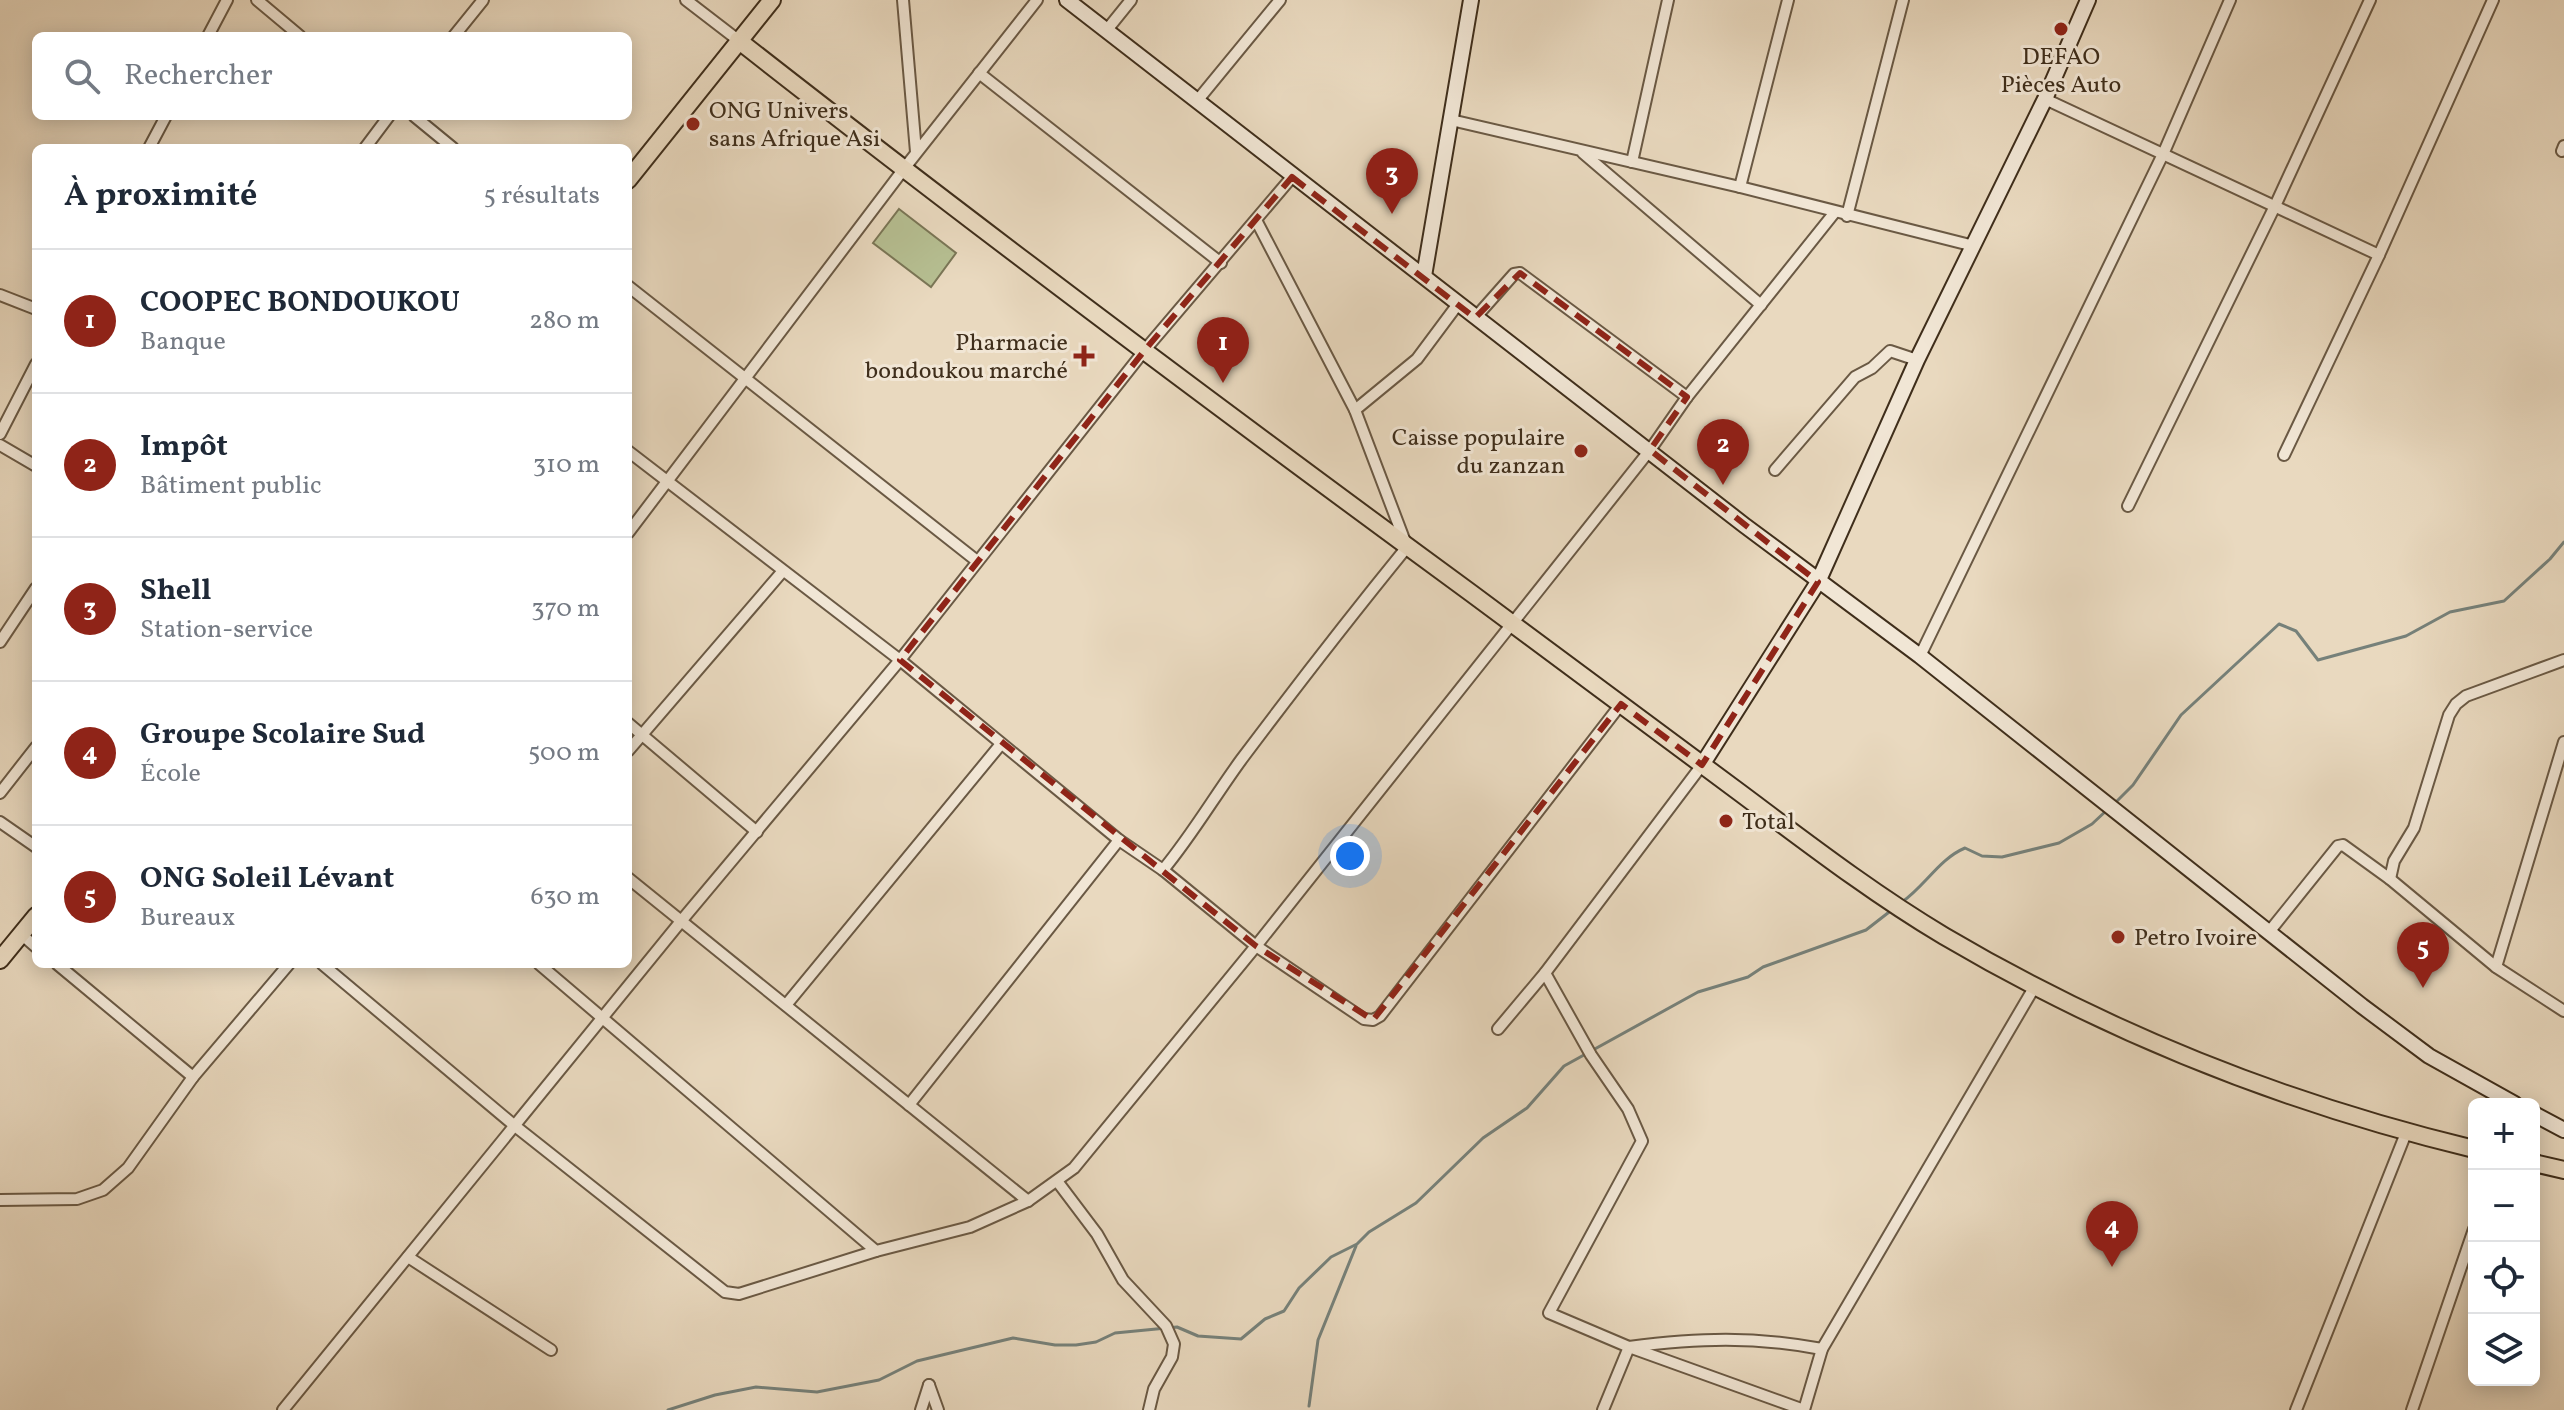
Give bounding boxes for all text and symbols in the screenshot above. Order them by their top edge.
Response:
marker: DEFAO Pièces Auto [2052,20,2070,38]
search box [32,32,632,120]
place label: DEFAO Pièces Auto [2001,41,2121,103]
icon: search [60,54,104,98]
text: Rechercher [124,55,273,97]
place label: ONG Univers sans Afrique Asi [709,95,880,157]
marker: ONG Univers sans Afrique Asi [684,115,702,133]
pin: 3 [1366,148,1418,214]
text: À proximité [64,173,257,220]
text: 5 résultats [484,178,600,214]
text: COOPEC BONDOUKOU [140,282,460,324]
text: 1 [85,303,95,339]
text: 280 m [529,303,600,339]
pin: 1 [1197,317,1249,383]
text: Banque [140,324,226,360]
place label: Pharmacie bondoukou marché [865,327,1068,389]
marker: Pharmacie bondoukou marché [1075,347,1093,365]
pin: 2 [1697,419,1749,485]
place label: Caisse populaire du zanzan [1392,422,1565,484]
text: Impôt [140,426,228,468]
marker: Caisse populaire du zanzan [1572,442,1590,460]
text: 2 [83,447,97,483]
text: 310 m [533,447,600,483]
text: Bâtiment public [140,468,322,504]
text: Shell [140,570,212,612]
text: 3 [83,591,97,627]
text: 370 m [531,591,600,627]
text: Station-service [140,612,313,648]
text: Groupe Scolaire Sud [140,714,425,756]
text: 4 [82,735,98,771]
text: 500 m [528,735,600,771]
text: École [140,756,201,792]
place label: Total [1742,806,1795,840]
marker: Total [1717,812,1735,830]
your location [1330,836,1370,876]
text: ONG Soleil Lévant [140,858,394,900]
text: 5 [84,879,96,915]
text: 630 m [531,879,600,915]
text: Bureaux [140,900,235,936]
place label: Petro Ivoire [2134,922,2257,956]
pin: 5 [2397,922,2449,988]
marker: Petro Ivoire [2109,928,2127,946]
map controls [2468,1098,2540,1386]
button: + [2468,1098,2540,1170]
button: − [2468,1170,2540,1242]
pin: 4 [2086,1201,2138,1267]
button: locate [2468,1242,2540,1314]
button: layers [2468,1314,2540,1386]

